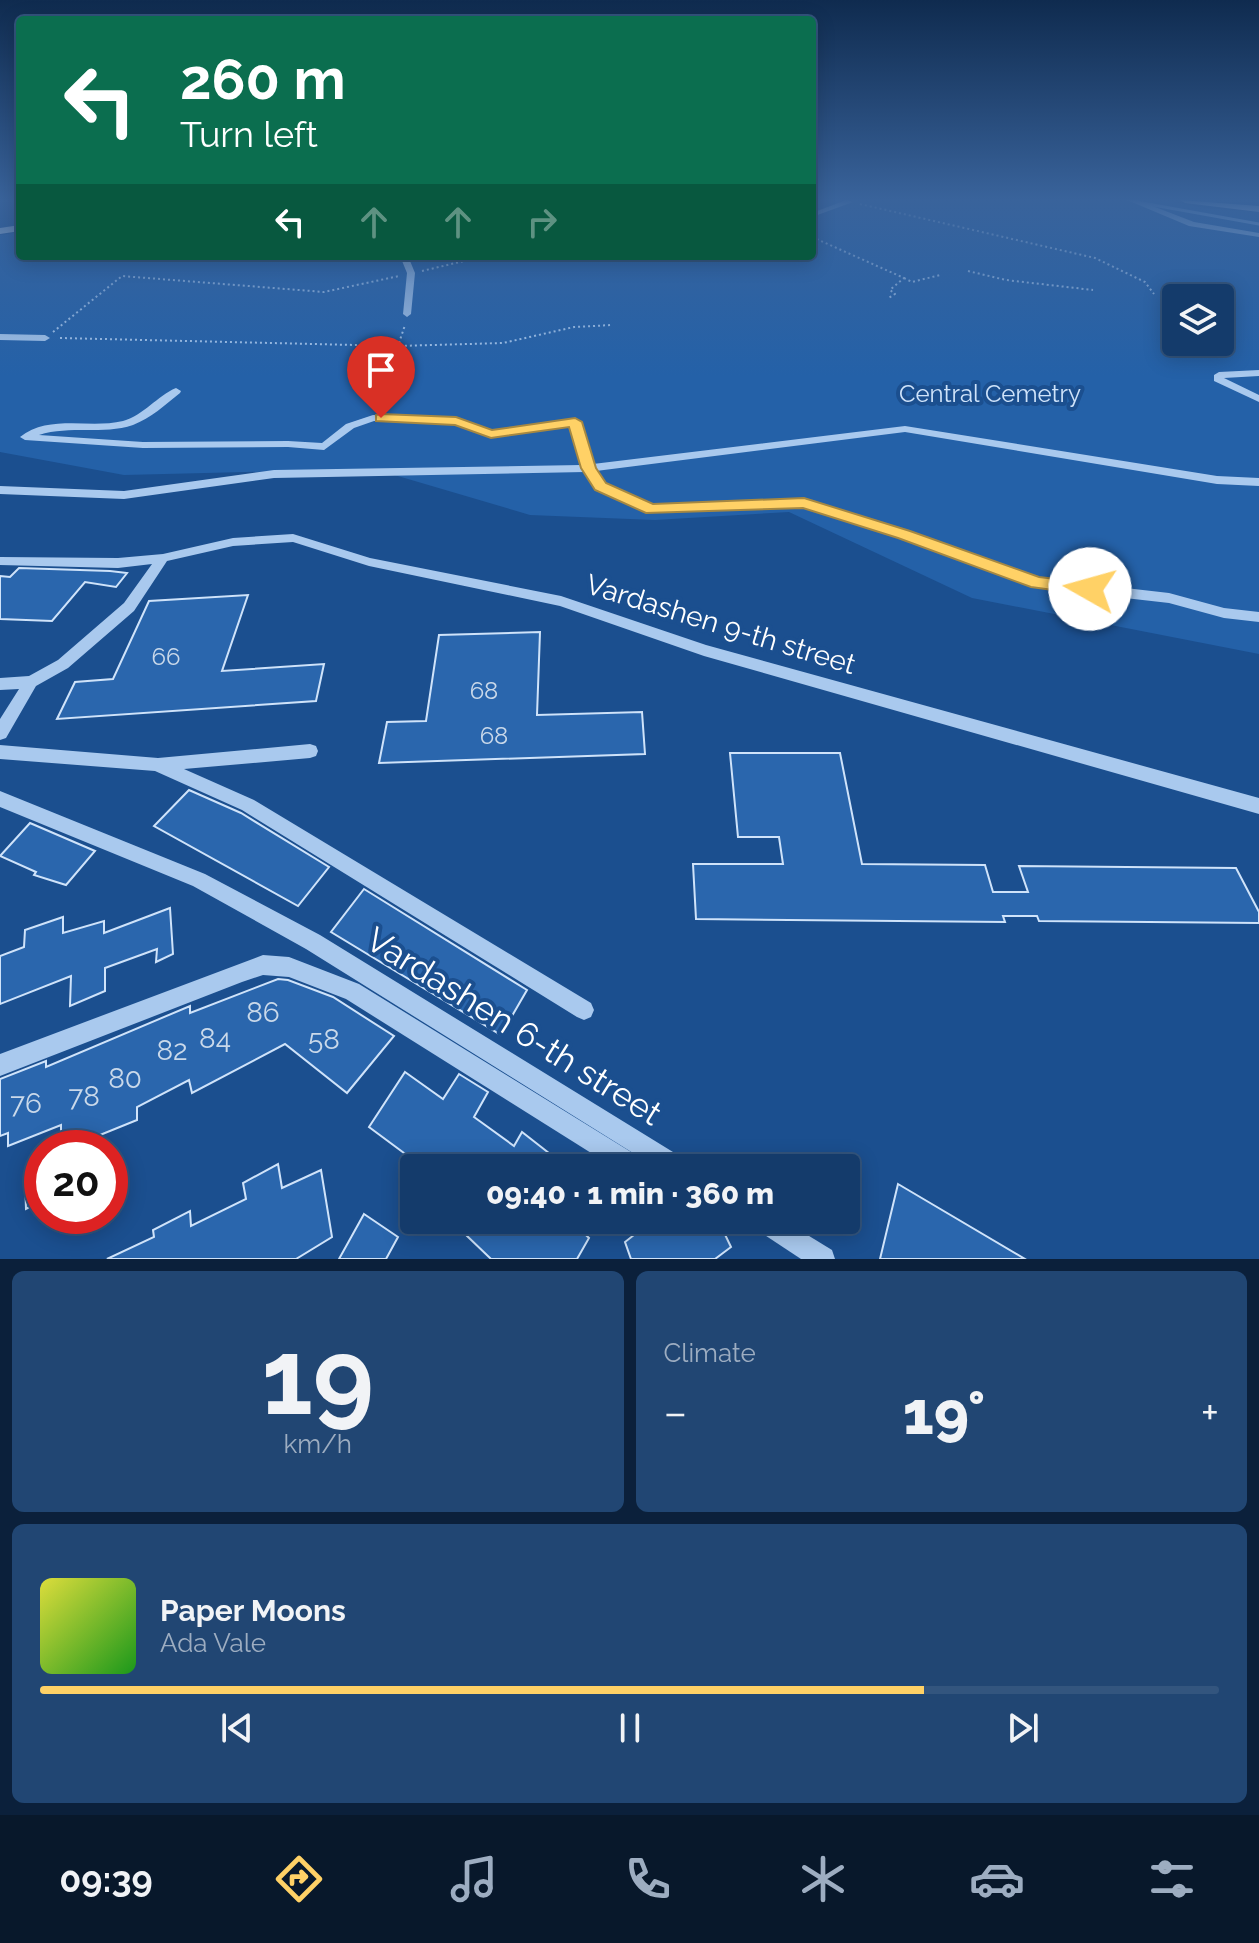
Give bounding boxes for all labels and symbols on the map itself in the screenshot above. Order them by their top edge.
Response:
pin [347,336,415,418]
park label: Central Cemetry [899,379,1081,408]
position arrow [1048,547,1132,631]
street label: Vardashen 9-th street [582,568,860,681]
house number: 66 [152,642,180,671]
house number: 68 [470,676,498,705]
house number: 68 [480,721,508,750]
street label: Vardashen 6-th street [359,919,670,1134]
house number: 86 [246,996,280,1029]
house number: 84 [199,1022,231,1055]
house number: 58 [308,1023,340,1056]
house number: 82 [156,1034,188,1067]
house number: 80 [108,1062,142,1095]
house number: 78 [68,1080,100,1113]
house number: 76 [10,1087,42,1120]
speed limit sign: 20 [24,1130,128,1234]

